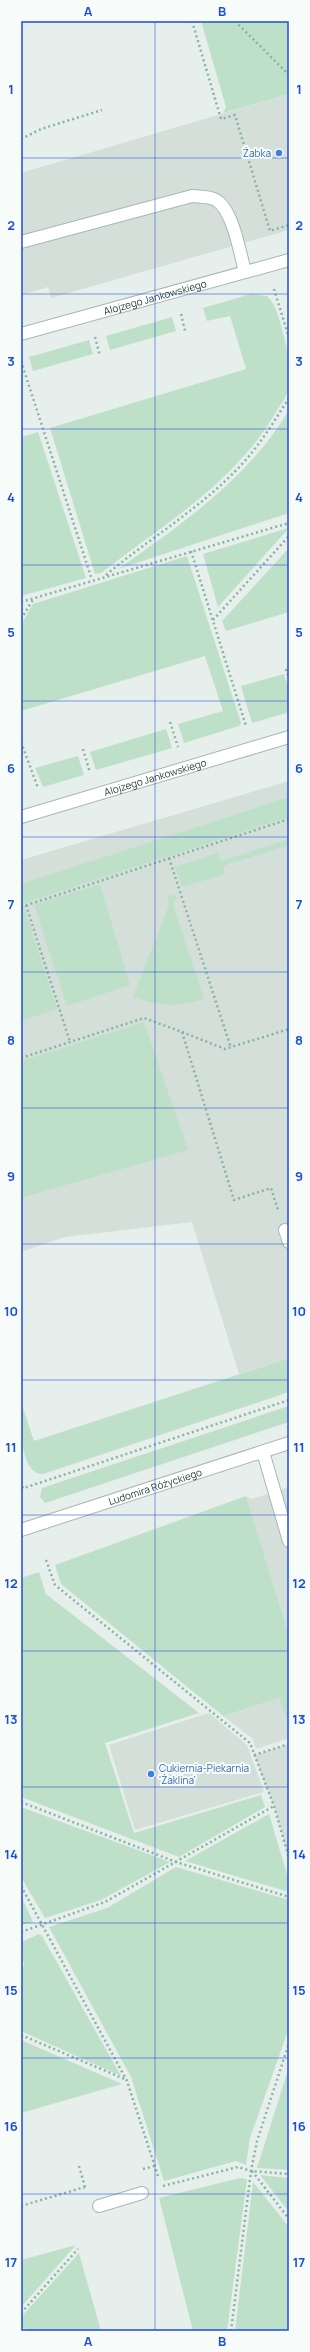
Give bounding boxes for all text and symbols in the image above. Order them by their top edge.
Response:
text: A [84,2,93,20]
text: B [218,2,226,20]
text: 1 [8,80,14,98]
text: 1 [296,80,302,98]
place label: Żabka [243,146,271,160]
marker: Żabka [274,148,284,158]
text: 2 [7,216,15,234]
text: 2 [295,216,303,234]
street label: Alojzego Jankowskiego [102,276,208,318]
text: 3 [7,352,15,370]
text: 3 [295,352,303,370]
text: 4 [7,488,15,506]
text: 4 [295,488,303,506]
text: 5 [7,623,15,641]
text: 5 [295,623,303,641]
street label: Alojzego Jankowskiego [102,755,208,799]
text: 6 [7,759,15,777]
text: 6 [295,759,303,777]
text: 7 [8,895,15,913]
text: 7 [296,895,303,913]
text: 8 [7,1031,15,1049]
text: 8 [295,1031,303,1049]
text: 9 [7,1167,15,1185]
text: 9 [295,1167,303,1185]
text: 10 [4,1302,18,1320]
text: 10 [292,1302,306,1320]
text: 11 [5,1438,17,1456]
text: 11 [293,1438,305,1456]
street label: Ludomira Różyckiego [107,1465,204,1508]
text: 12 [4,1574,18,1592]
text: 12 [292,1574,306,1592]
text: 13 [4,1710,18,1728]
text: 13 [292,1710,306,1728]
place label: Cukiernia-Piekarnia 'Żaklina' [159,1761,249,1787]
marker: Cukiernia-Piekarnia 'Żaklina' [146,1769,156,1779]
text: 14 [4,1845,18,1863]
text: 14 [292,1845,306,1863]
text: 15 [4,1981,18,1999]
text: 15 [292,1981,306,1999]
text: 16 [4,2117,18,2135]
text: 16 [292,2117,306,2135]
text: 17 [5,2253,17,2271]
text: 17 [293,2253,305,2271]
text: A [84,2332,93,2350]
text: B [218,2332,226,2350]

